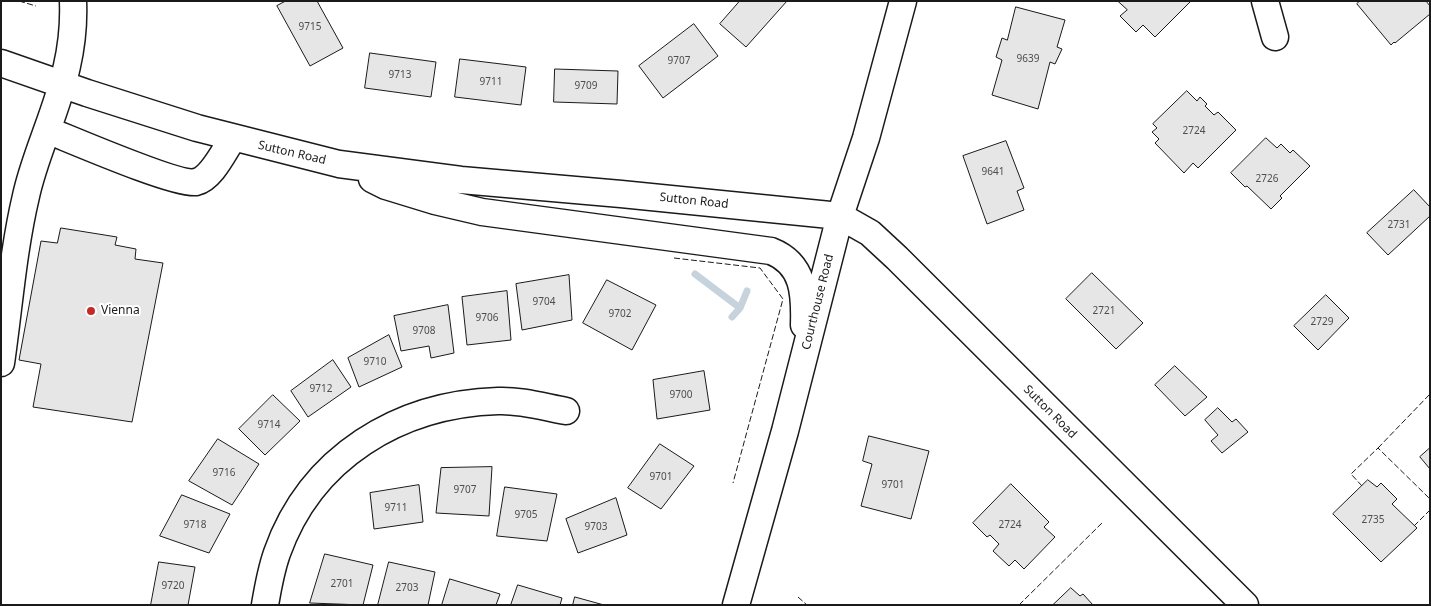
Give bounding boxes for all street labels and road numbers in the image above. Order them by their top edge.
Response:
street label: Sutton Road [257,138,327,168]
street label: Sutton Road [659,190,729,212]
street label: Courthouse Road [799,253,837,351]
street label: Sutton Road [1020,382,1080,442]

